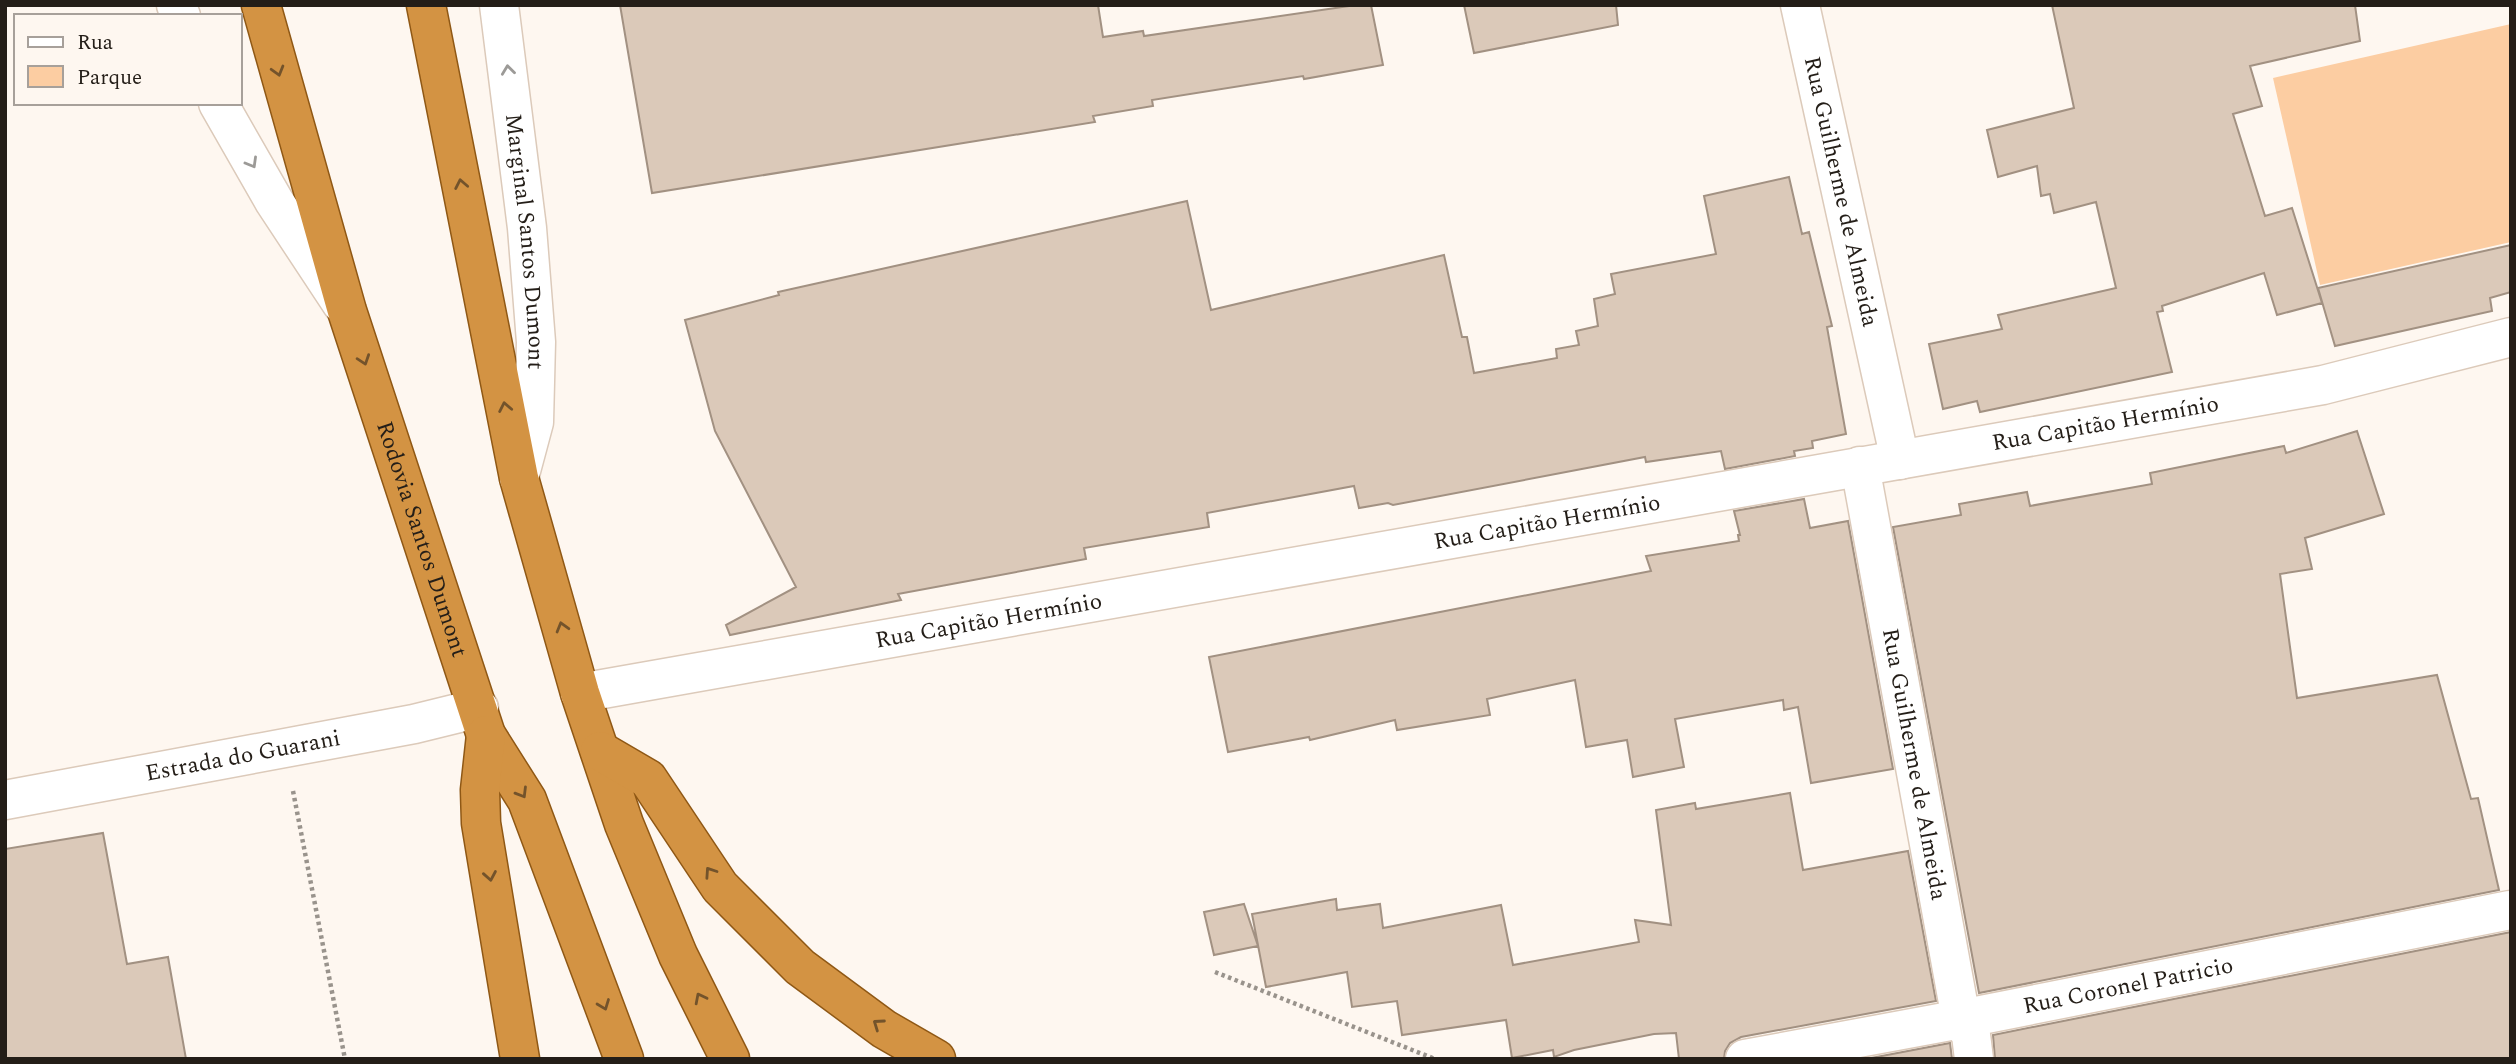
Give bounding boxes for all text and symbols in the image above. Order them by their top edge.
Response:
legend [14,14,242,105]
text: Rua [77,27,114,59]
street label: Rua Guilherme de Almeida [1794,53,1888,330]
text: Parque [77,62,142,94]
one-way arrow [500,64,515,76]
one-way arrow [270,65,285,77]
street label: Marginal Santos Dumont [495,111,554,370]
one-way arrow [244,155,257,168]
one-way arrow [454,178,469,190]
one-way arrow [355,353,370,365]
street label: Rua Capitão Hermínio [1989,386,2221,461]
one-way arrow [498,401,513,413]
street label: Rodovia Santos Dumont [367,417,477,662]
street label: Rua Capitão Hermínio [1431,485,1663,559]
street label: Rua Capitão Hermínio [873,584,1105,658]
one-way arrow [555,621,570,633]
street label: Rua Guilherme de Almeida [1872,625,1956,903]
street label: Estrada do Guarani [143,721,343,791]
one-way arrow [514,785,527,798]
one-way arrow [705,867,718,880]
one-way arrow [482,870,497,882]
street label: Rua Coronel Patricio [2020,948,2236,1024]
one-way arrow [694,993,708,1005]
one-way arrow [596,998,610,1010]
one-way arrow [873,1020,885,1032]

